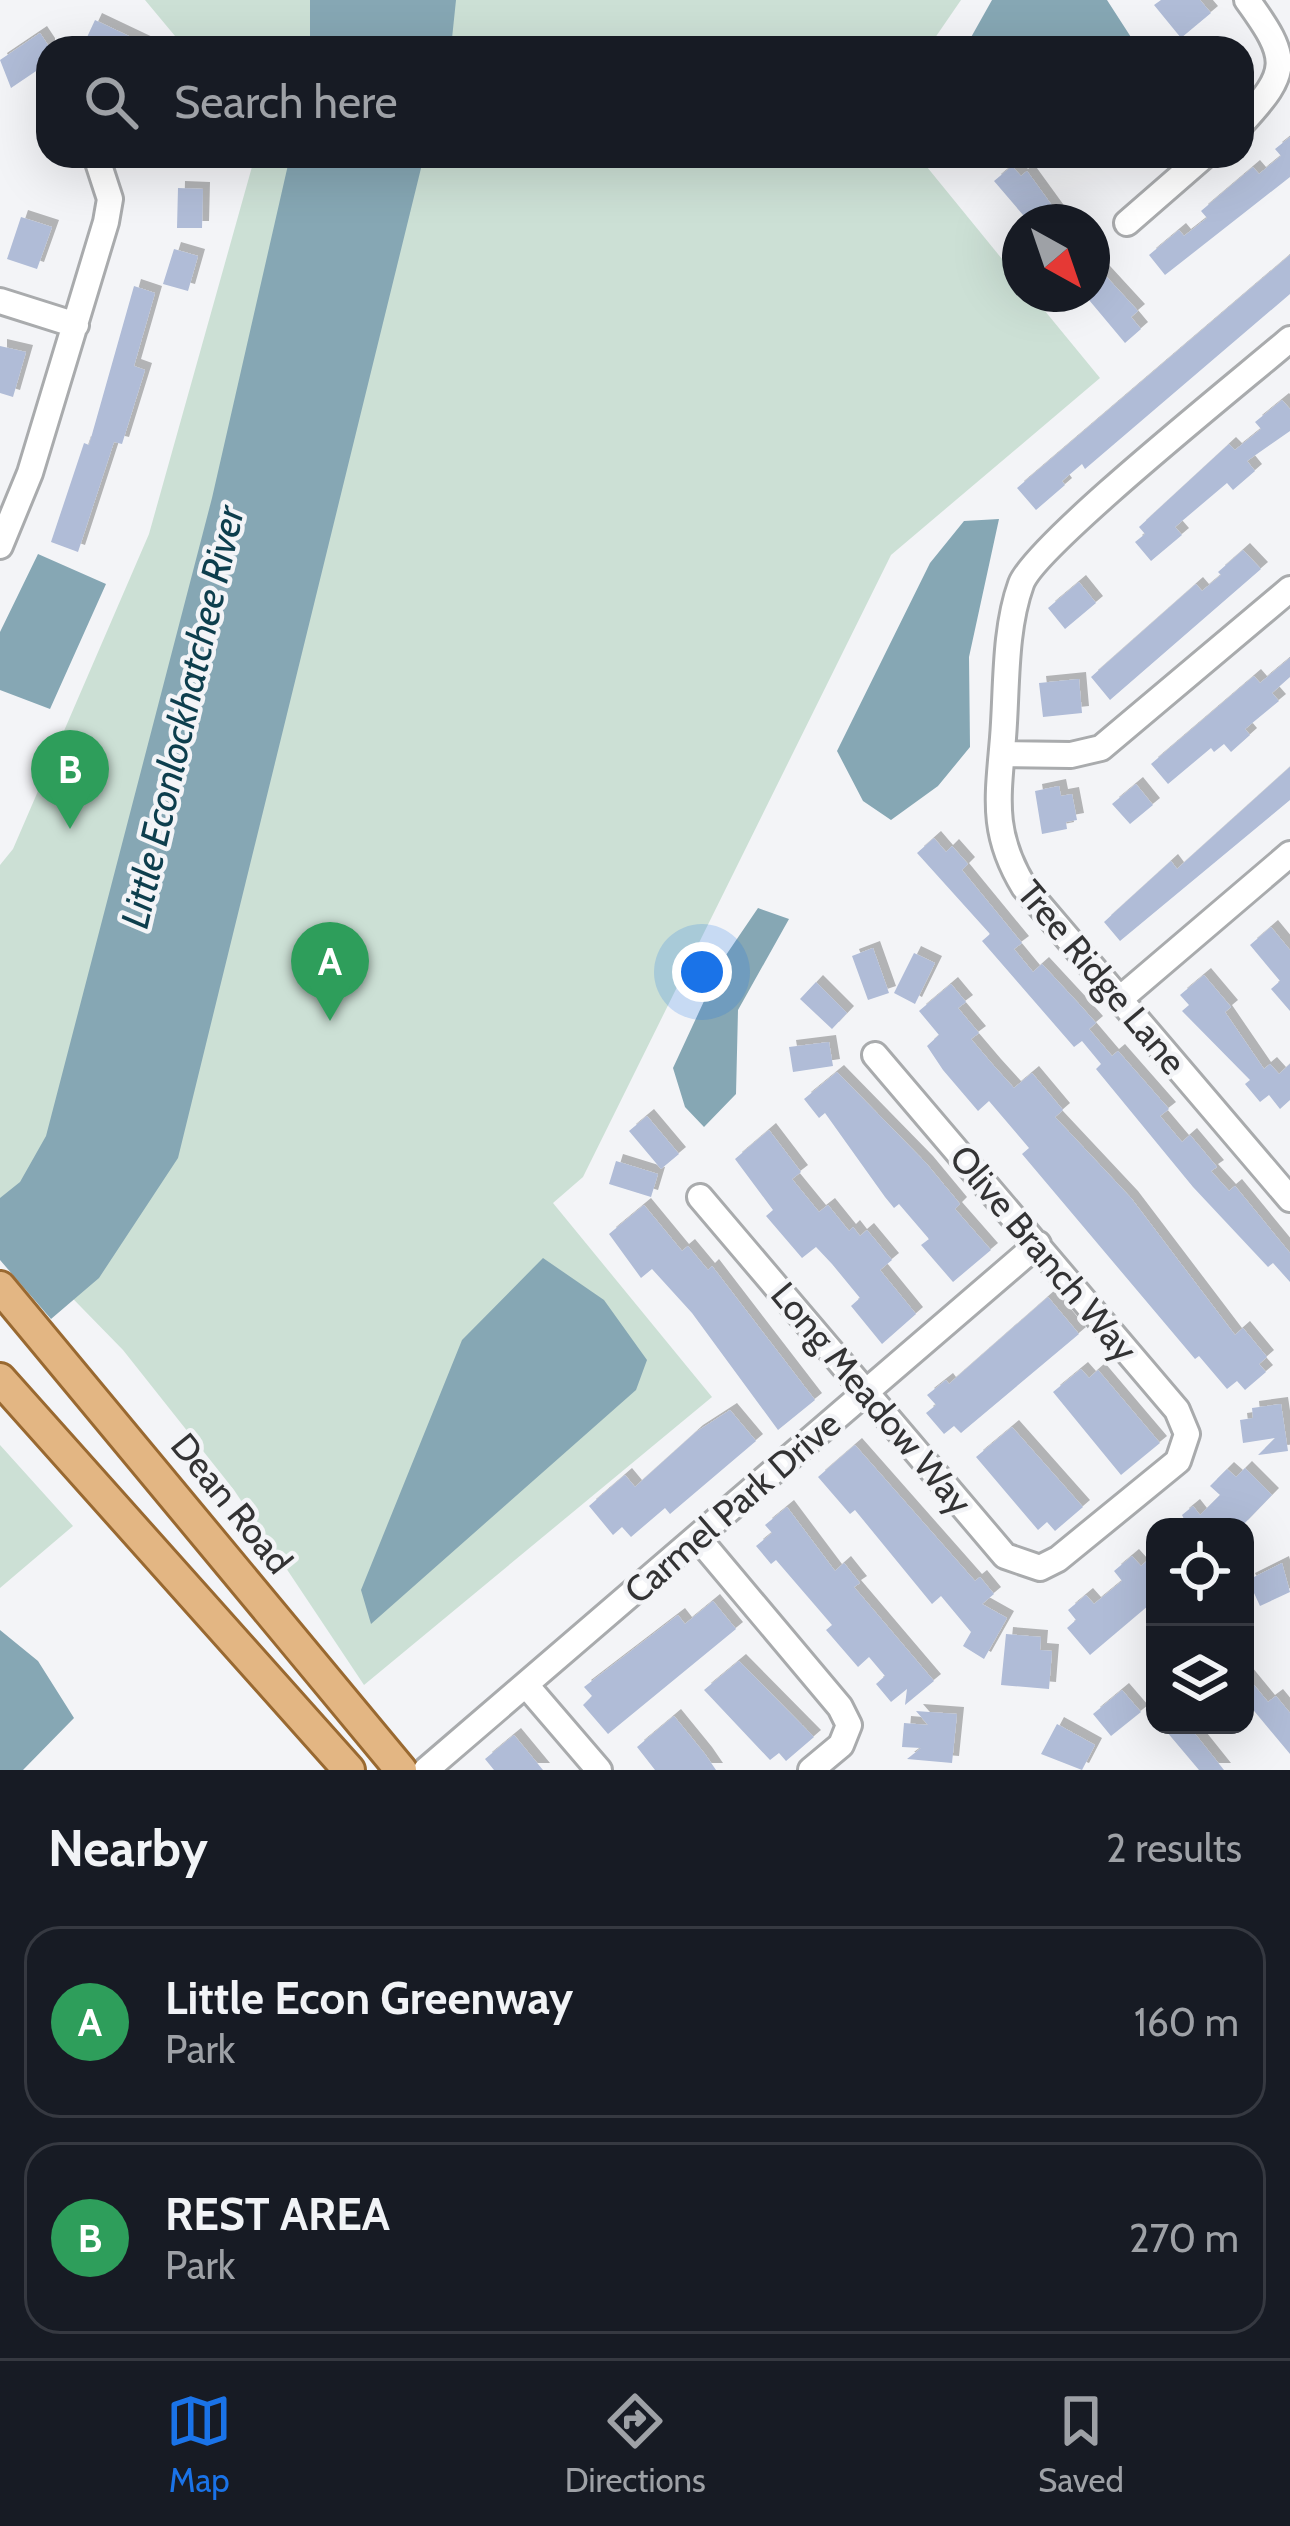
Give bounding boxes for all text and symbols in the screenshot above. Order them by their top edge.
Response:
search box [36,36,1254,168]
icon: search [78,69,144,135]
text: Search here [174,75,398,129]
north arrow [1002,204,1110,312]
water label: Little Econlockhatchee River [110,499,254,933]
pin: B [31,730,109,829]
street label: Tree Ridge Lane [1008,871,1196,1083]
pin: A [291,922,369,1021]
your location [672,942,732,1002]
street label: Olive Branch Way [941,1136,1147,1370]
street label: Long Meadow Way [762,1273,982,1523]
street label: Carmel Park Drive [615,1401,849,1613]
street label: Dean Road [162,1424,302,1582]
map controls [1146,1518,1254,1734]
button: locate [1146,1518,1254,1626]
button: layers [1146,1626,1254,1734]
text: Nearby [48,1817,208,1879]
text: 2 results [1106,1824,1242,1872]
text: Little Econ Greenway [165,1971,573,2025]
text: A [78,1998,102,2046]
text: 160 m [1134,1998,1239,2046]
text: Park [165,2025,235,2073]
text: REST AREA [165,2187,390,2241]
text: B [78,2214,102,2262]
text: 270 m [1129,2214,1239,2262]
text: Park [165,2241,235,2289]
tab: Map [166,2388,232,2500]
tab: Directions [565,2388,706,2500]
tab: Saved [1038,2388,1124,2500]

